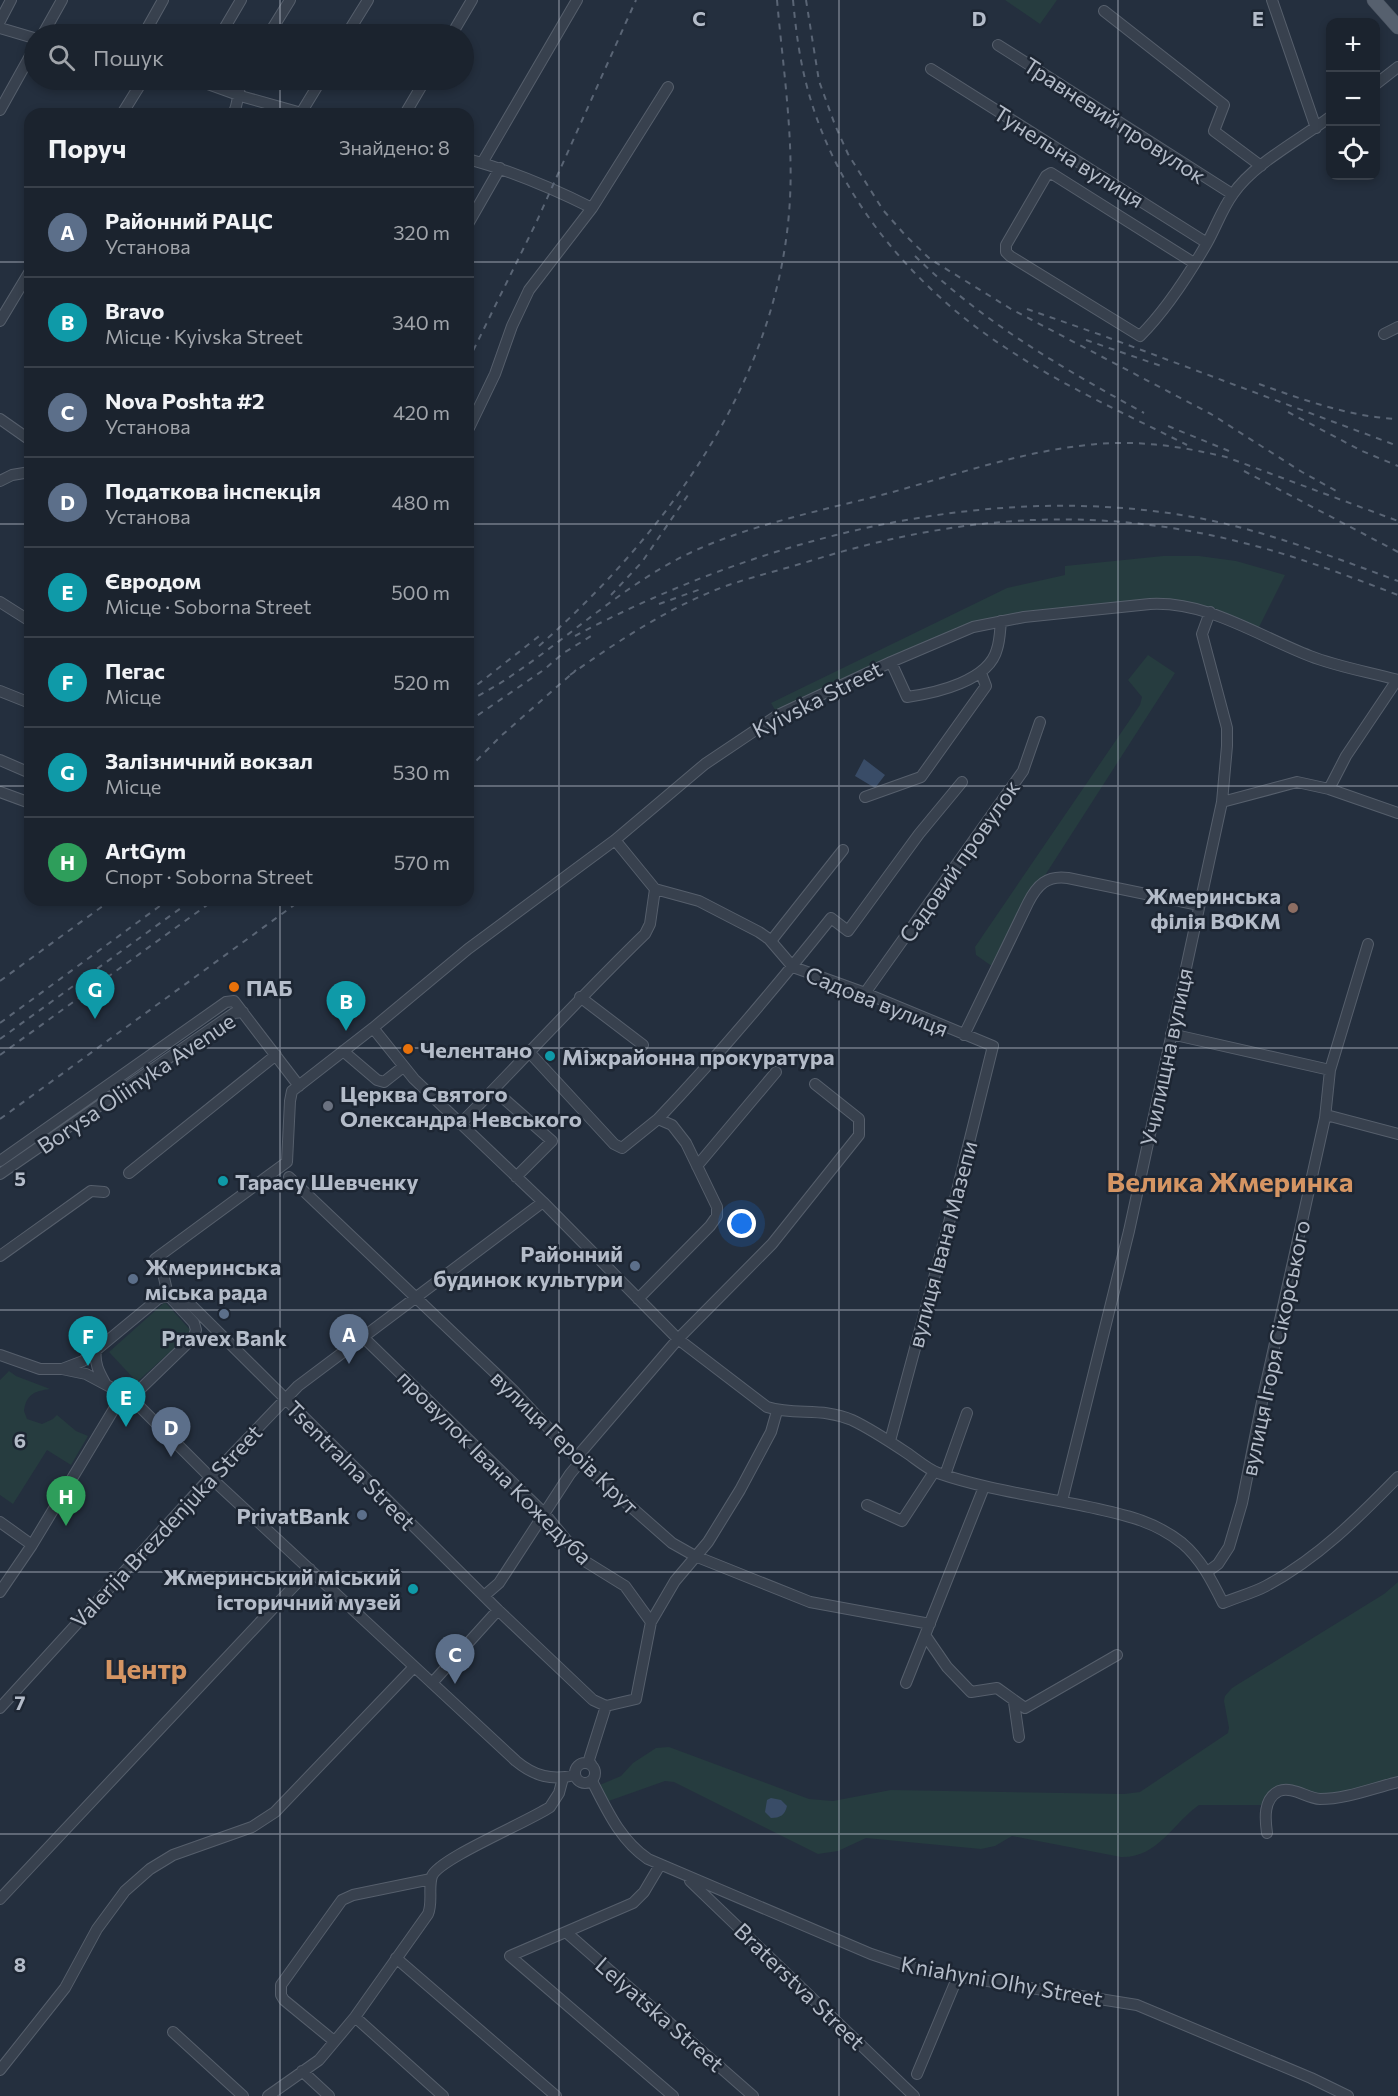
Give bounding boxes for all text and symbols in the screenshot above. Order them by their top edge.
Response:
text: C [692,6,706,30]
text: D [972,6,986,30]
text: E [1252,6,1264,30]
map controls [1326,18,1380,180]
button: + [1326,18,1380,72]
search box [24,24,474,90]
icon: search [45,41,78,74]
text: Пошук [93,44,164,71]
street label: Травневий провулок [1019,51,1211,189]
button: − [1326,72,1380,126]
street label: Тунельна вулиця [989,99,1149,213]
button: locate [1326,126,1380,180]
text: Поруч [48,132,126,163]
text: Знайдено: 8 [339,135,450,159]
text: Районний РАЦС [105,207,273,234]
text: A [60,220,75,244]
text: 320 m [393,220,450,244]
text: Установа [105,234,191,258]
text: Bravo [105,297,164,324]
text: B [61,310,74,334]
text: 340 m [392,310,450,334]
text: Місце · Kyivska Street [105,324,303,348]
text: Nova Poshta #2 [105,387,265,414]
text: C [61,400,74,424]
text: 420 m [393,400,450,424]
text: Установа [105,414,191,438]
text: Податкова інспекція [105,477,321,504]
text: D [60,490,75,514]
text: 480 m [392,490,450,514]
text: Установа [105,504,191,528]
text: Євродом [105,567,201,594]
text: E [62,580,73,604]
text: 500 m [391,580,450,604]
text: Місце · Soborna Street [105,594,311,618]
street label: Kyivska Street [748,655,886,743]
text: Пегас [105,657,165,684]
text: F [62,670,73,694]
text: 520 m [393,670,450,694]
text: Місце [105,684,161,708]
text: Залізничний вокзал [105,747,313,774]
text: G [60,760,75,784]
text: 530 m [393,760,450,784]
text: Місце [105,774,161,798]
street label: Садовий провулок [893,774,1025,947]
text: ArtGym [105,837,186,864]
text: H [60,850,75,874]
text: 570 m [394,850,450,874]
text: Спорт · Soborna Street [105,864,313,888]
place label: Жмеринська філія ВФКМ [1145,882,1281,934]
marker: Жмеринська філія ВФКМ [1286,901,1300,915]
street label: Садова вулиця [802,960,952,1042]
street label: Училищна вулиця [1134,965,1198,1149]
pin: G [76,970,115,1019]
place label: ПАБ [246,974,293,1001]
marker: ПАБ [227,980,241,994]
pin: B [326,982,366,1031]
street label: Borysa Oliinyka Avenue [32,1007,240,1159]
place label: Челентано [420,1036,532,1063]
marker: Челентано [401,1042,415,1056]
place label: Міжрайонна прокуратура [562,1043,835,1070]
marker: Міжрайонна прокуратура [543,1049,557,1063]
place label: Церква Святого Олександра Невського [340,1080,582,1132]
marker: Церква Святого Олександра Невського [321,1099,335,1113]
street label: вулиця Івана Мазепи [901,1138,983,1350]
district label: Велика Жмеринка [1107,1164,1353,1198]
text: 5 [14,1166,26,1190]
place label: Тарасу Шевченку [235,1168,419,1195]
marker: Тарасу Шевченку [216,1174,230,1188]
your location [727,1209,756,1238]
street label: вулиця Ігоря Сікорського [1235,1218,1315,1478]
place label: Районний будинок культури [433,1240,623,1292]
place label: Жмеринська міська рада [145,1253,281,1305]
marker: Районний будинок культури [628,1259,642,1273]
marker: Жмеринська міська рада [126,1272,140,1286]
marker: Pravex Bank [217,1307,231,1321]
pin: A [330,1314,368,1364]
pin: F [68,1316,107,1366]
place label: Pravex Bank [161,1324,287,1351]
street label: провулок Івана Кожедуба [392,1364,598,1570]
street label: вулиця Героїв Крут [485,1365,645,1519]
pin: E [106,1378,146,1427]
street label: Tsentralna Street [281,1395,421,1535]
pin: D [152,1408,190,1457]
street label: Valerija Brezdenjuka Street [65,1419,267,1633]
text: 6 [14,1428,26,1452]
pin: H [46,1476,86,1526]
place label: PrivatBank [236,1502,350,1529]
marker: PrivatBank [355,1508,369,1522]
place label: Жмеринський міський історичний музей [163,1563,401,1615]
marker: Жмеринський міський історичний музей [406,1582,420,1596]
pin: C [436,1634,474,1684]
district label: Центр [105,1651,187,1685]
text: 7 [15,1690,26,1714]
street label: Braterstva Street [729,1917,871,2055]
street label: Kniahyni Olhy Street [899,1950,1105,2012]
street label: Lelyatska Street [590,1951,730,2077]
text: 8 [14,1952,26,1976]

